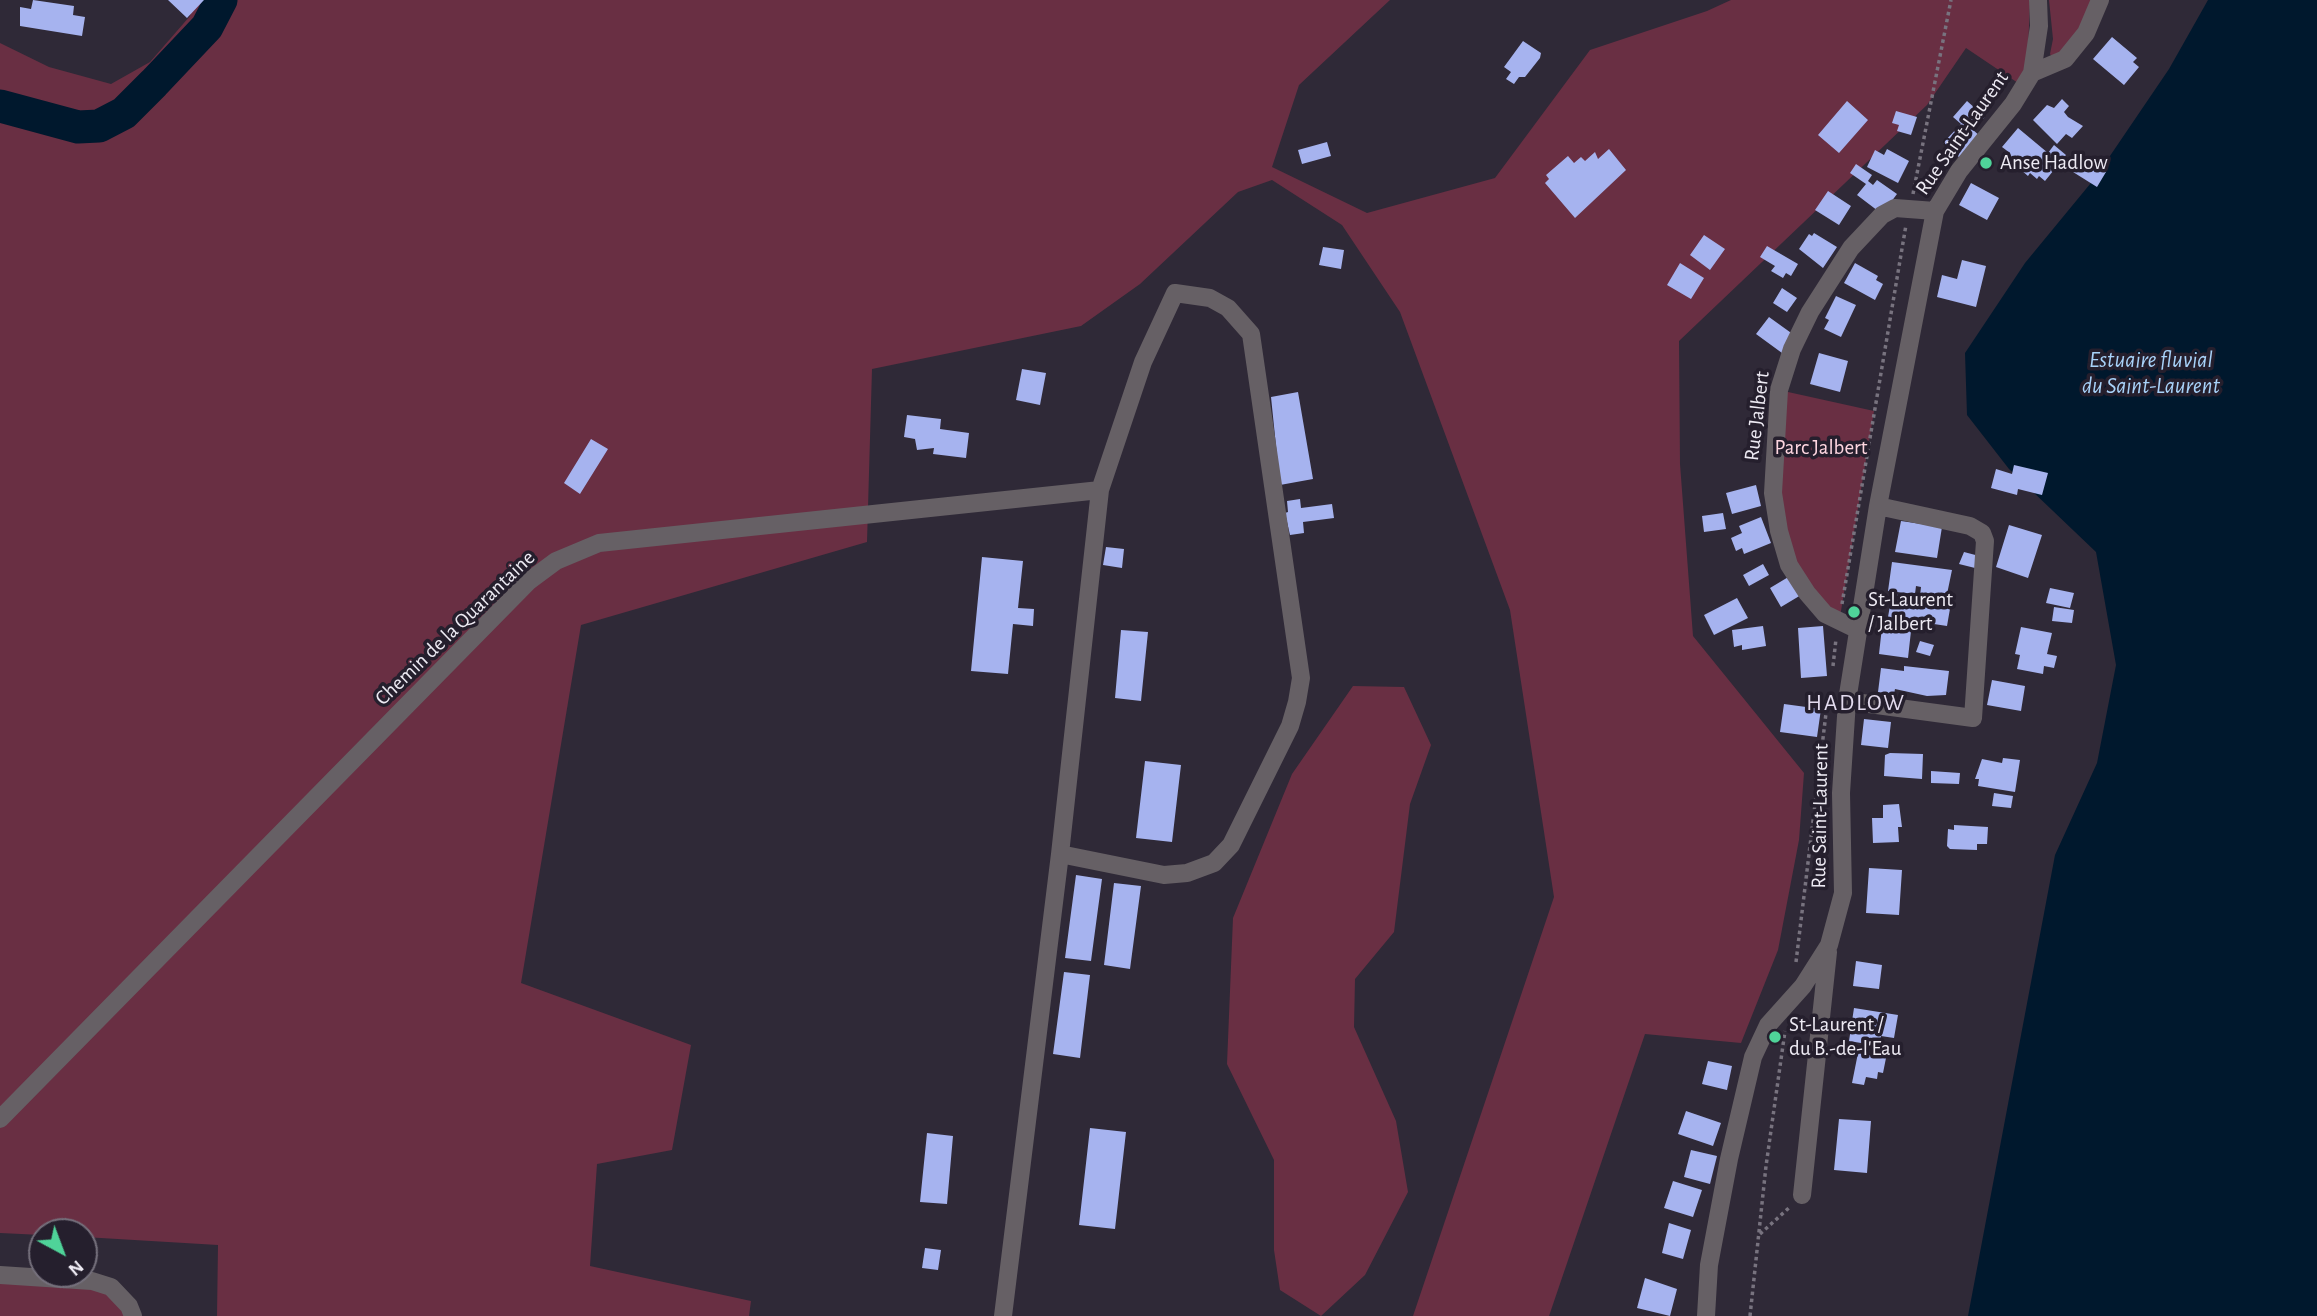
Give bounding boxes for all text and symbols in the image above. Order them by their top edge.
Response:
street label: Rue Saint-Laurent [1910,66,2014,200]
place label: Anse Hadlow [2000,150,2108,176]
marker: Anse Hadlow [1978,155,1994,171]
water label: Estuaire fluvial du Saint-Laurent [2082,346,2220,400]
street label: Rue Jalbert [1739,370,1775,462]
park label: Parc Jalbert [1774,435,1868,461]
street label: Chemin de la Quarantaine [370,545,540,711]
place label: St-Laurent / Jalbert [1868,587,1953,637]
marker: St-Laurent / Jalbert [1846,604,1862,620]
district label: HADLOW [1807,689,1905,717]
street label: Rue Saint-Laurent [1806,743,1834,889]
place label: St-Laurent / du B.-de-l'Eau [1789,1012,1902,1062]
marker: St-Laurent / du B.-de-l'Eau [1767,1029,1783,1045]
north arrow [28,1218,98,1288]
text: N [65,1256,87,1279]

